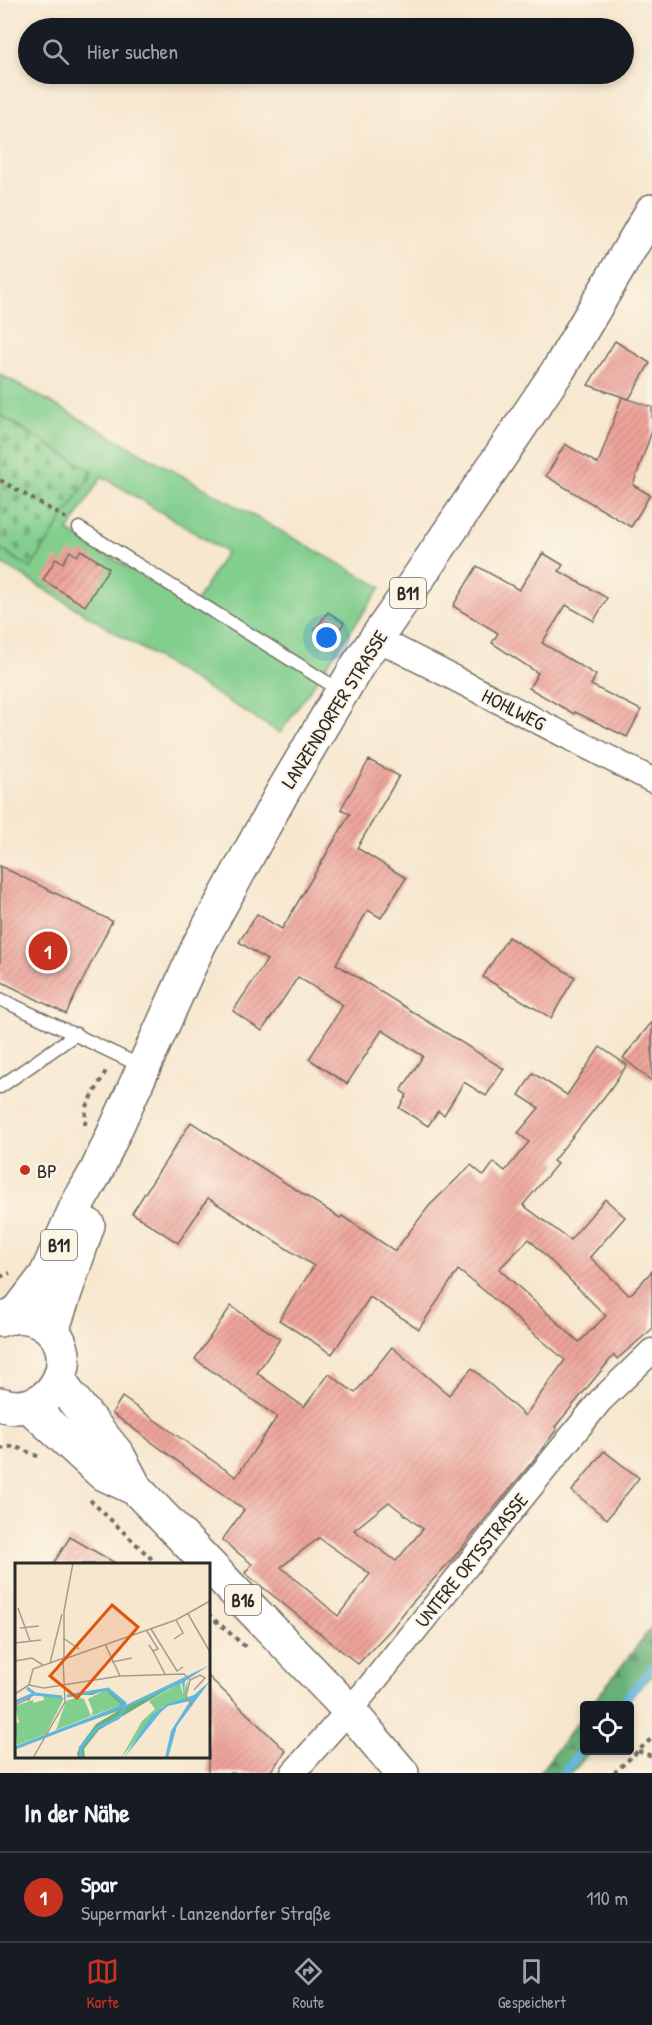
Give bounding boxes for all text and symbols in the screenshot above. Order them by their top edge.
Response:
search box [18,18,634,84]
icon: search [39,35,72,68]
text: Hier suchen [87,36,178,66]
road number: B11 [390,578,426,608]
your location [312,623,341,652]
street label: LANZENDORFER STRASSE [274,625,394,793]
street label: HOHLWEG [478,682,551,737]
pin: 1 [28,928,68,974]
place label: BP [37,1157,57,1184]
marker: BP [18,1163,32,1177]
road number: B11 [41,1230,77,1260]
street label: UNTERE ORTSSTRASSE [408,1487,534,1633]
inset map [15,1563,210,1758]
road number: B16 [225,1585,261,1615]
map controls [580,1701,634,1755]
button: locate [580,1701,634,1755]
text: In der Nähe [24,1795,130,1830]
text: Spar [81,1869,118,1899]
text: 1 [40,1884,47,1911]
text: 110 m [586,1884,628,1911]
text: Supermarkt · Lanzendorfer Straße [81,1899,331,1926]
tab: Karte [86,1955,119,2013]
tab: Route [292,1955,325,2013]
tab: Gespeichert [498,1955,566,2013]

